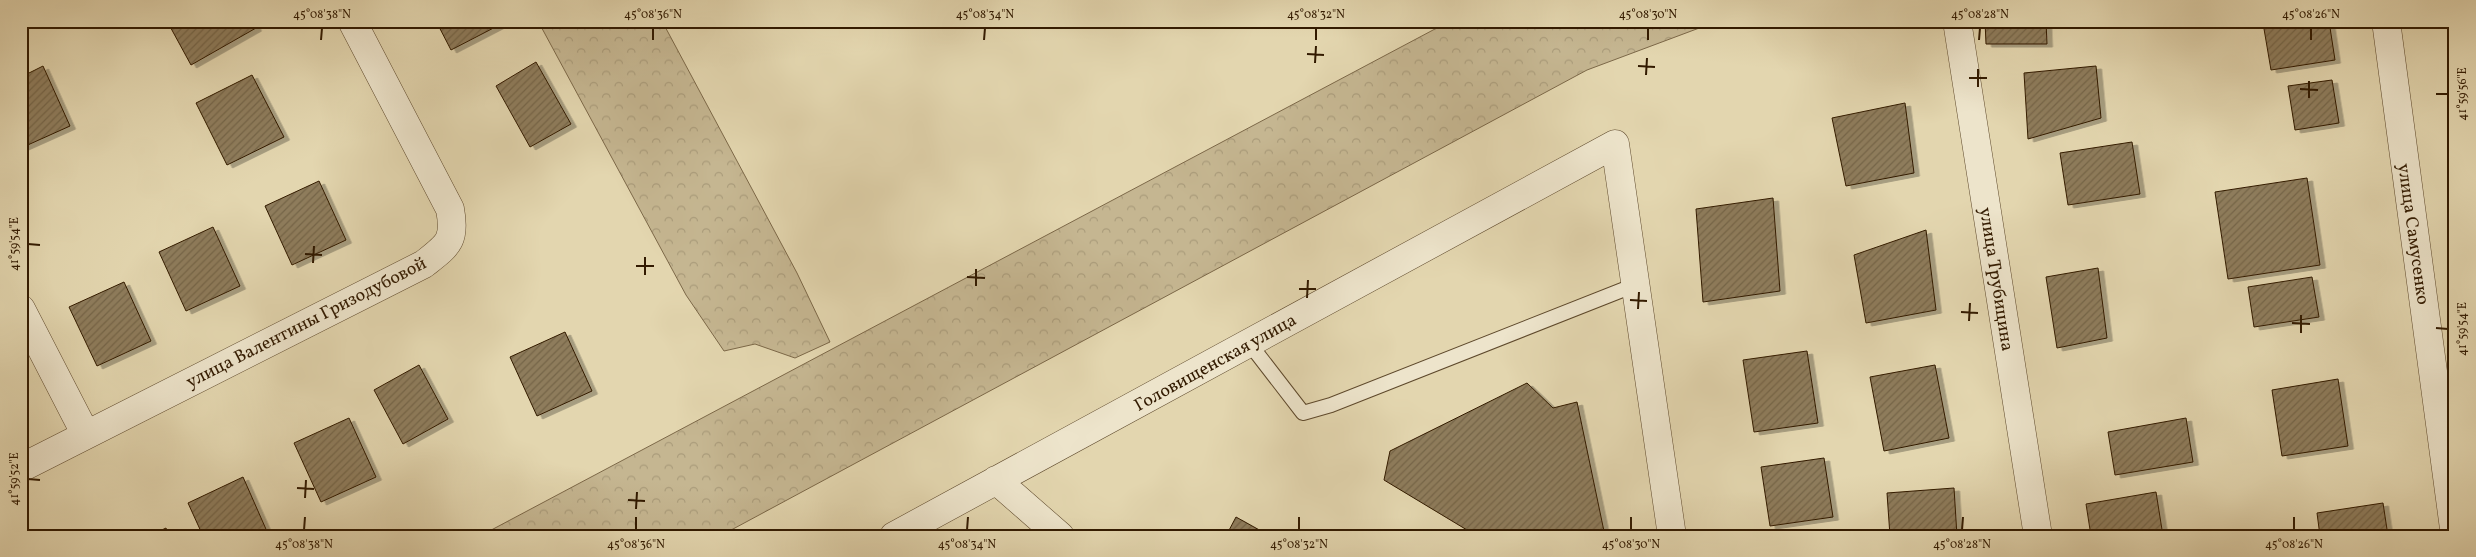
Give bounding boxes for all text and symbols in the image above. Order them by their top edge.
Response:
text: 45°08'38"N [293,7,351,23]
text: 45°08'36"N [624,7,682,23]
text: 45°08'34"N [956,7,1014,23]
text: 45°08'32"N [1287,7,1345,23]
text: 45°08'30"N [1619,7,1677,23]
text: 45°08'28"N [1951,7,2009,23]
text: 45°08'26"N [2282,7,2340,23]
text: 41°59'56"E [2455,67,2471,121]
street label: улица Самусенко [2390,162,2435,306]
street label: улица Трубицина [1972,205,2019,353]
text: 41°59'54"E [7,217,23,271]
street label: улица Валентины Гризодубовой [182,252,431,395]
text: 41°59'54"E [2455,302,2471,356]
street label: Головищенская улица [1130,308,1301,418]
text: 41°59'52"E [7,452,23,506]
text: 45°08'38"N [275,537,333,553]
text: 45°08'36"N [607,537,665,553]
text: 45°08'34"N [938,537,996,553]
text: 45°08'32"N [1270,537,1328,553]
text: 45°08'30"N [1602,537,1660,553]
text: 45°08'28"N [1933,537,1991,553]
text: 45°08'26"N [2265,537,2323,553]

